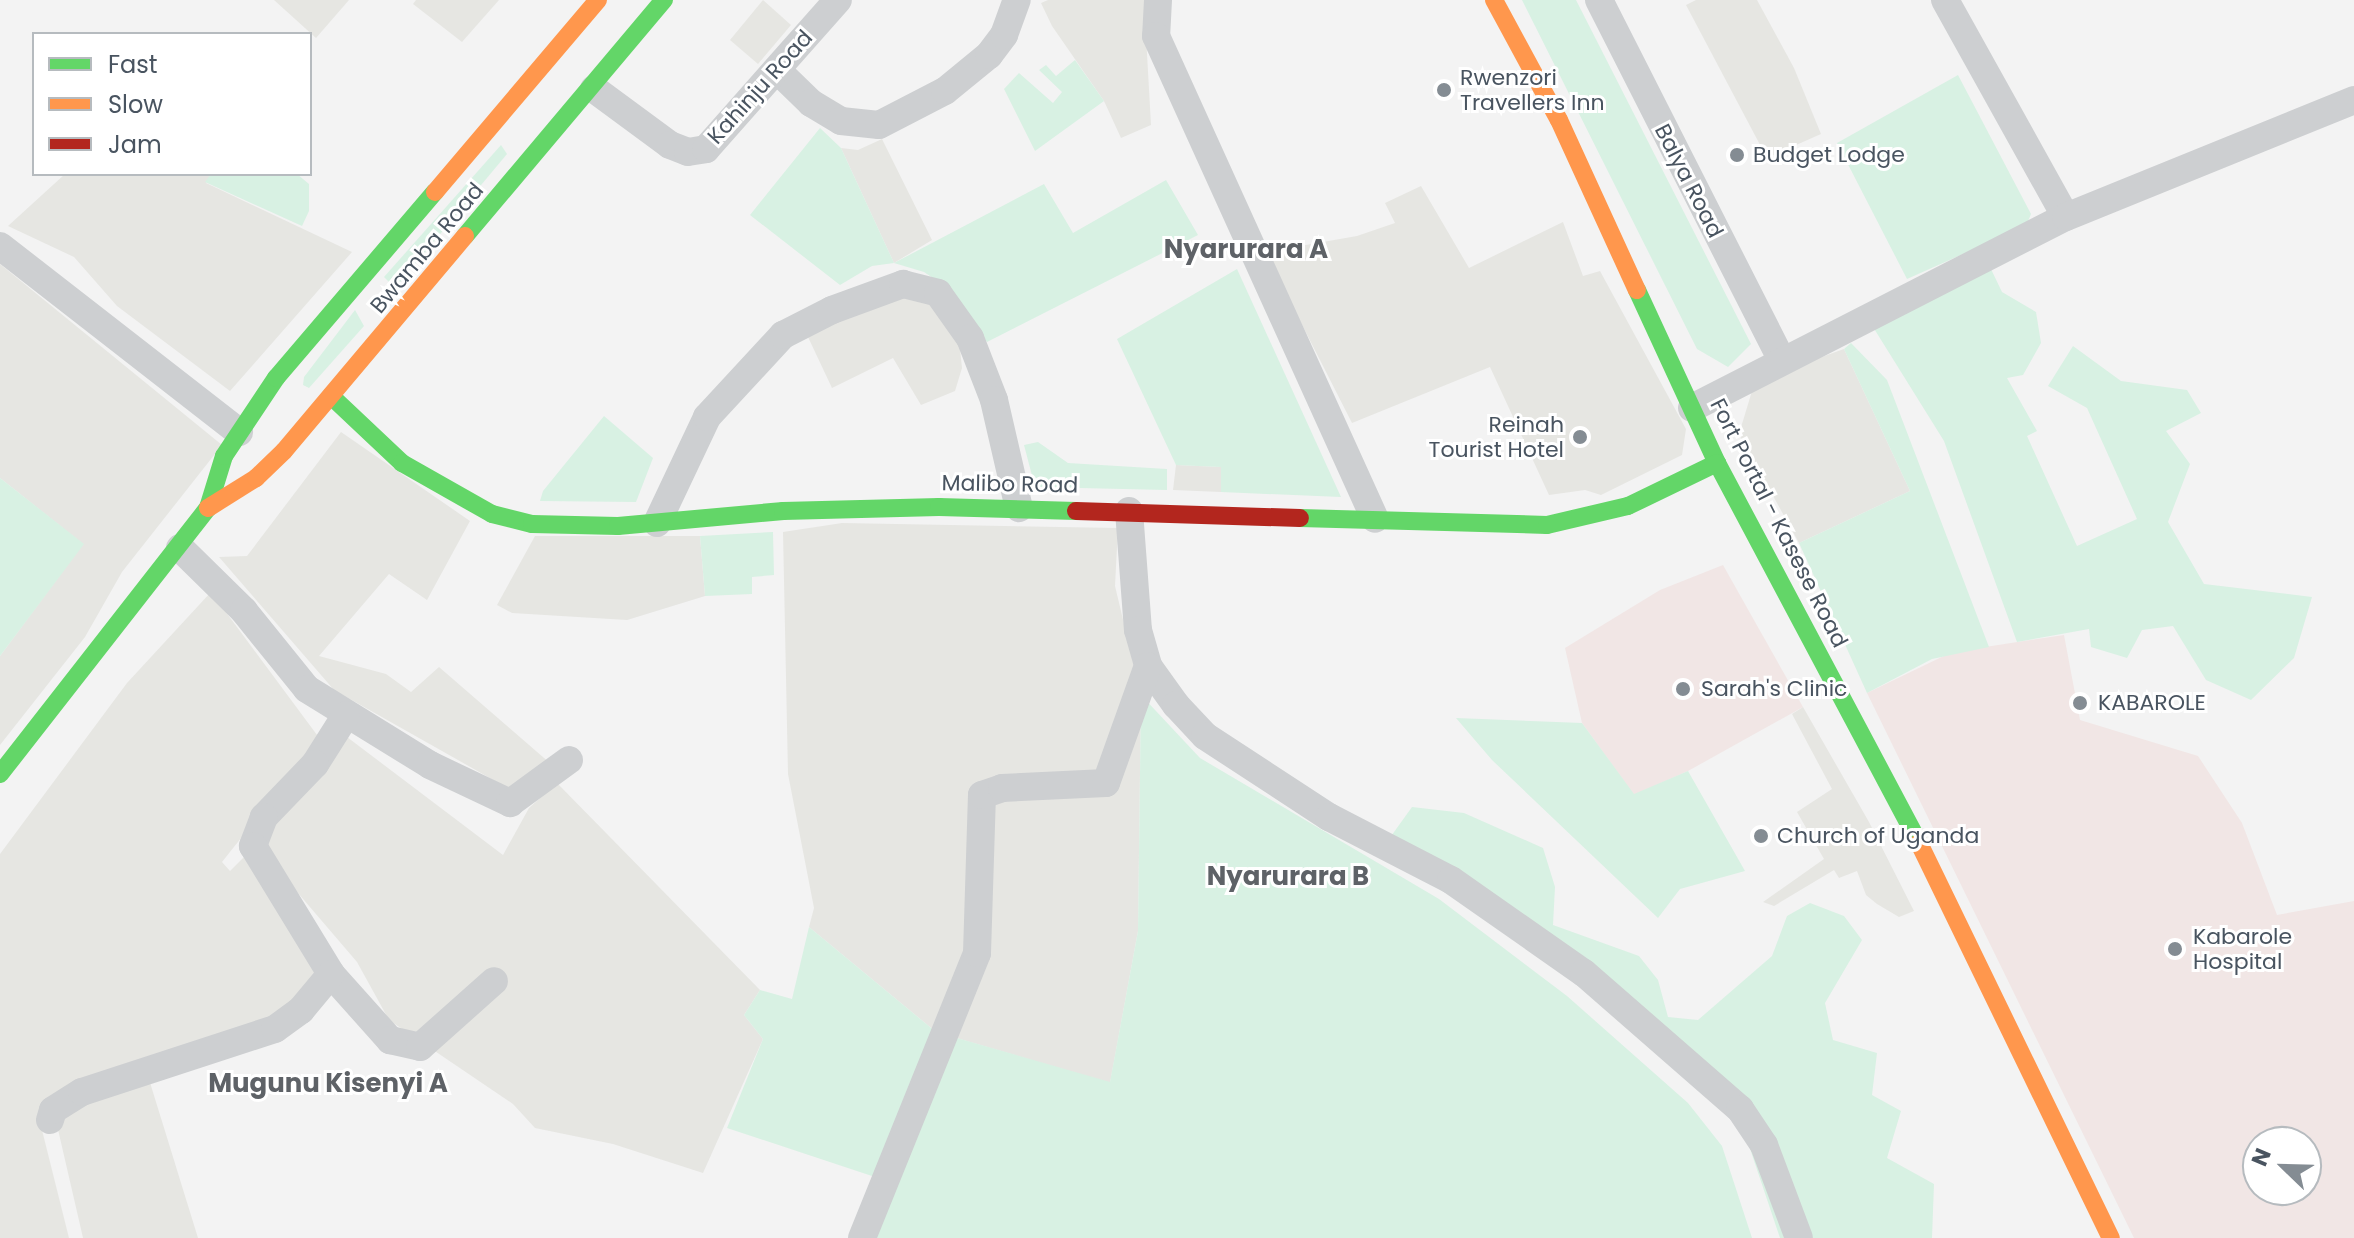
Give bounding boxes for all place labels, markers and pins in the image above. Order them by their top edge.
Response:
place label: Rwenzori Travellers Inn [1460,64,1605,116]
marker: Rwenzori Travellers Inn [1435,81,1453,99]
place label: Budget Lodge [1753,142,1905,168]
marker: Budget Lodge [1728,146,1746,164]
place label: Reinah Tourist Hotel [1429,411,1564,462]
marker: Reinah Tourist Hotel [1571,428,1589,446]
place label: Sarah's Clinic [1701,676,1847,702]
marker: Sarah's Clinic [1672,678,1694,700]
place label: KABAROLE [2098,690,2206,716]
marker: KABAROLE [2069,692,2091,714]
place label: Church of Uganda [1777,823,1979,849]
marker: Church of Uganda [1752,827,1770,845]
place label: Kabarole Hospital [2193,923,2292,974]
marker: Kabarole Hospital [2164,938,2186,960]

